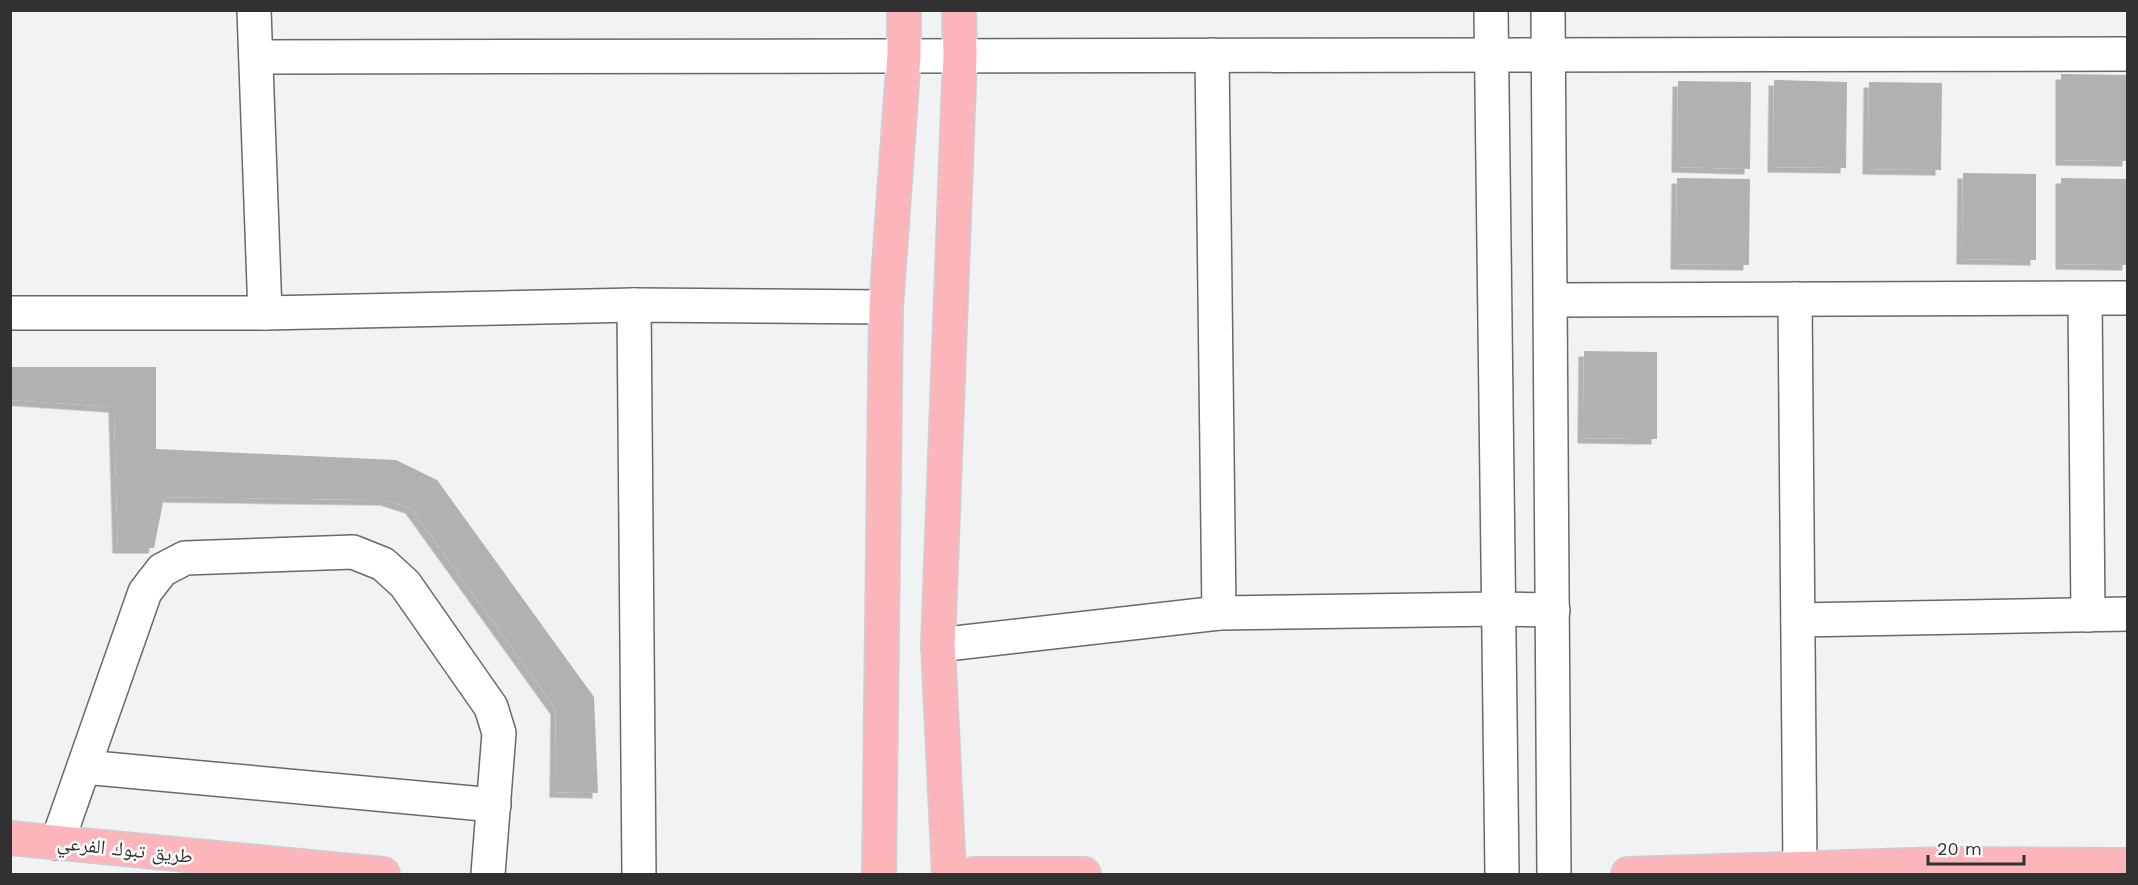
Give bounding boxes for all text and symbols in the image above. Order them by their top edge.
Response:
scale bar [1928,828,2024,866]
street label: طريق تبوك الفرعي [55,830,194,872]
text: 20 m [1937,838,1982,859]

